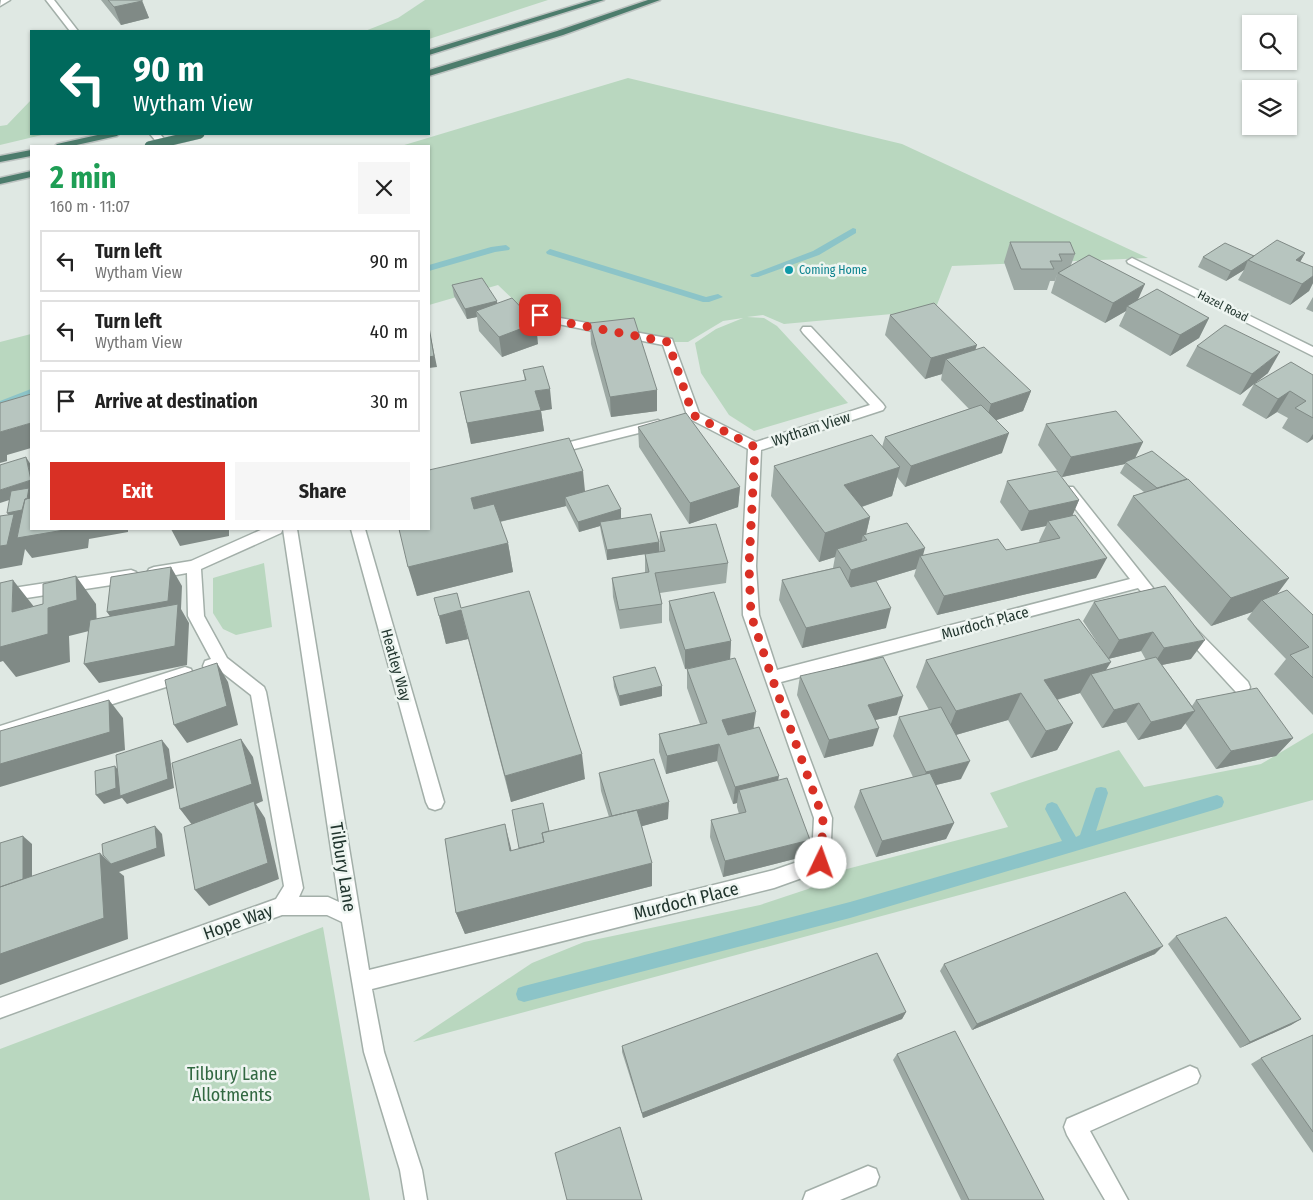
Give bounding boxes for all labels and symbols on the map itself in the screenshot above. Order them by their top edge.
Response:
place label: Coming Home [799,263,867,277]
marker: Coming Home [783,264,795,276]
street label: Hazel Road [1195,287,1251,325]
pin [519,294,561,336]
street label: Wytham View [769,408,853,450]
street label: Murdoch Place [939,603,1031,643]
street label: Heatley Way [377,627,415,704]
street label: Tilbury Lane [325,821,361,913]
position arrow [794,836,846,888]
street label: Murdoch Place [631,877,741,925]
street label: Hope Way [200,899,276,945]
park label: Tilbury Lane Allotments [187,1063,277,1106]

